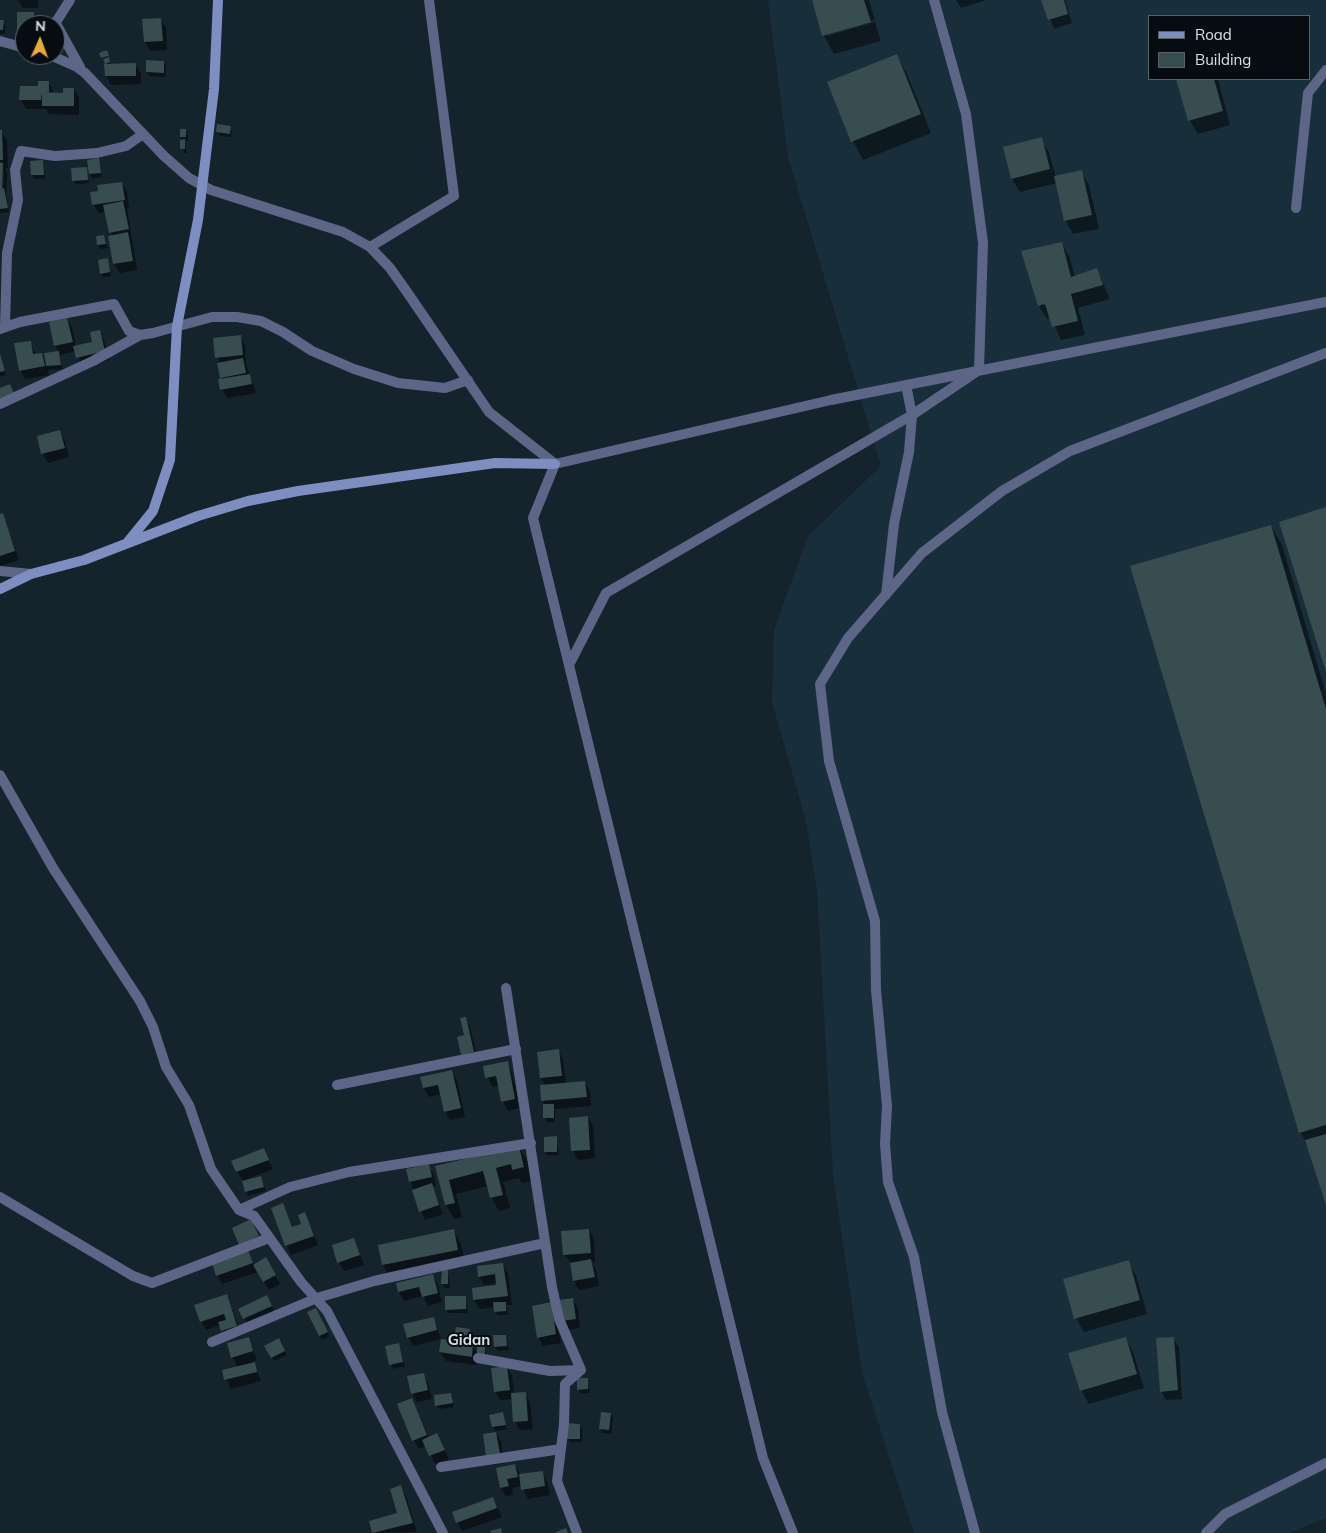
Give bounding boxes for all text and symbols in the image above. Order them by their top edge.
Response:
north arrow [15,15,65,65]
legend [1148,15,1311,80]
text: N [35,17,46,35]
text: Road [1195,25,1232,44]
text: Building [1195,50,1251,69]
district label: Gidan [448,1331,490,1349]

